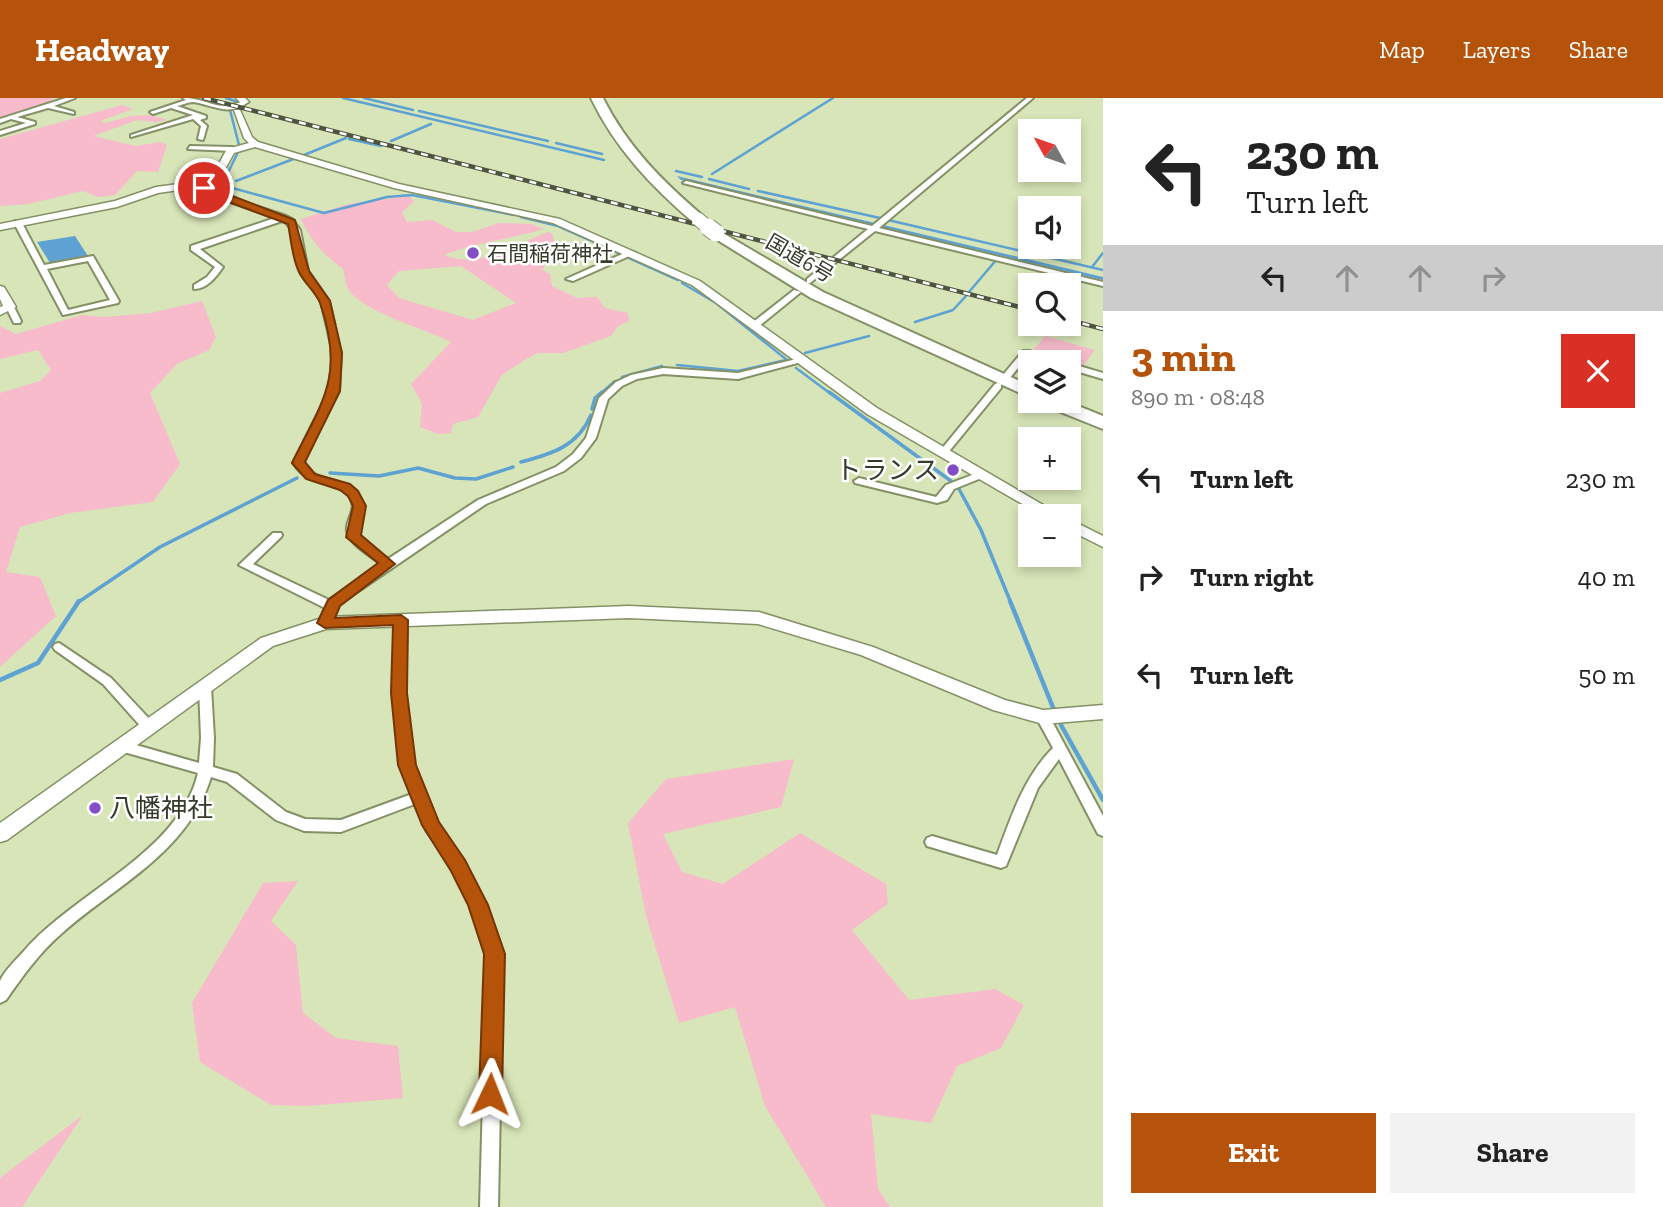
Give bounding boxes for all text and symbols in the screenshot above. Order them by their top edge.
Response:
text: Headway [35,30,169,69]
text: Map [1379,35,1425,64]
text: Layers [1463,35,1531,64]
text: Share [1569,35,1628,64]
north arrow [1018,119,1082,182]
map controls [1018,119,1081,567]
text: 230 m [1246,123,1379,182]
icon: left [1131,126,1222,217]
pin [174,158,234,218]
icon: arrive [185,169,223,207]
text: Turn left [1246,183,1368,221]
button: sound [1018,196,1081,259]
street label: 国道6号 [762,229,838,287]
place label: 石間稲荷神社 [487,241,613,266]
marker: 石間稲荷神社 [465,245,481,261]
icon: left [1255,259,1293,297]
icon: ahead [1328,259,1366,297]
icon: ahead [1401,259,1439,297]
icon: right [1474,259,1512,297]
button: search [1018,273,1081,336]
text: 3 min [1131,331,1236,382]
button: close [1561,334,1635,408]
button: layers [1018,350,1081,413]
text: 890 m · 08:48 [1131,383,1265,411]
button: + [1018,427,1081,490]
place label: トランス [836,454,939,486]
icon: left [1131,460,1169,498]
marker: トランス [945,462,961,478]
text: Turn left [1190,463,1293,495]
text: 230 m [1566,463,1635,495]
button: − [1018,504,1081,567]
icon: right [1131,558,1169,596]
text: Turn right [1190,561,1313,593]
text: 40 m [1578,561,1635,593]
icon: left [1131,656,1169,694]
text: Turn left [1190,659,1293,691]
text: 50 m [1578,659,1635,691]
place label: 八幡神社 [109,792,213,824]
marker: 八幡神社 [87,800,103,816]
position arrow [453,1057,527,1131]
button: Exit [1131,1113,1376,1193]
button: Share [1390,1113,1635,1193]

